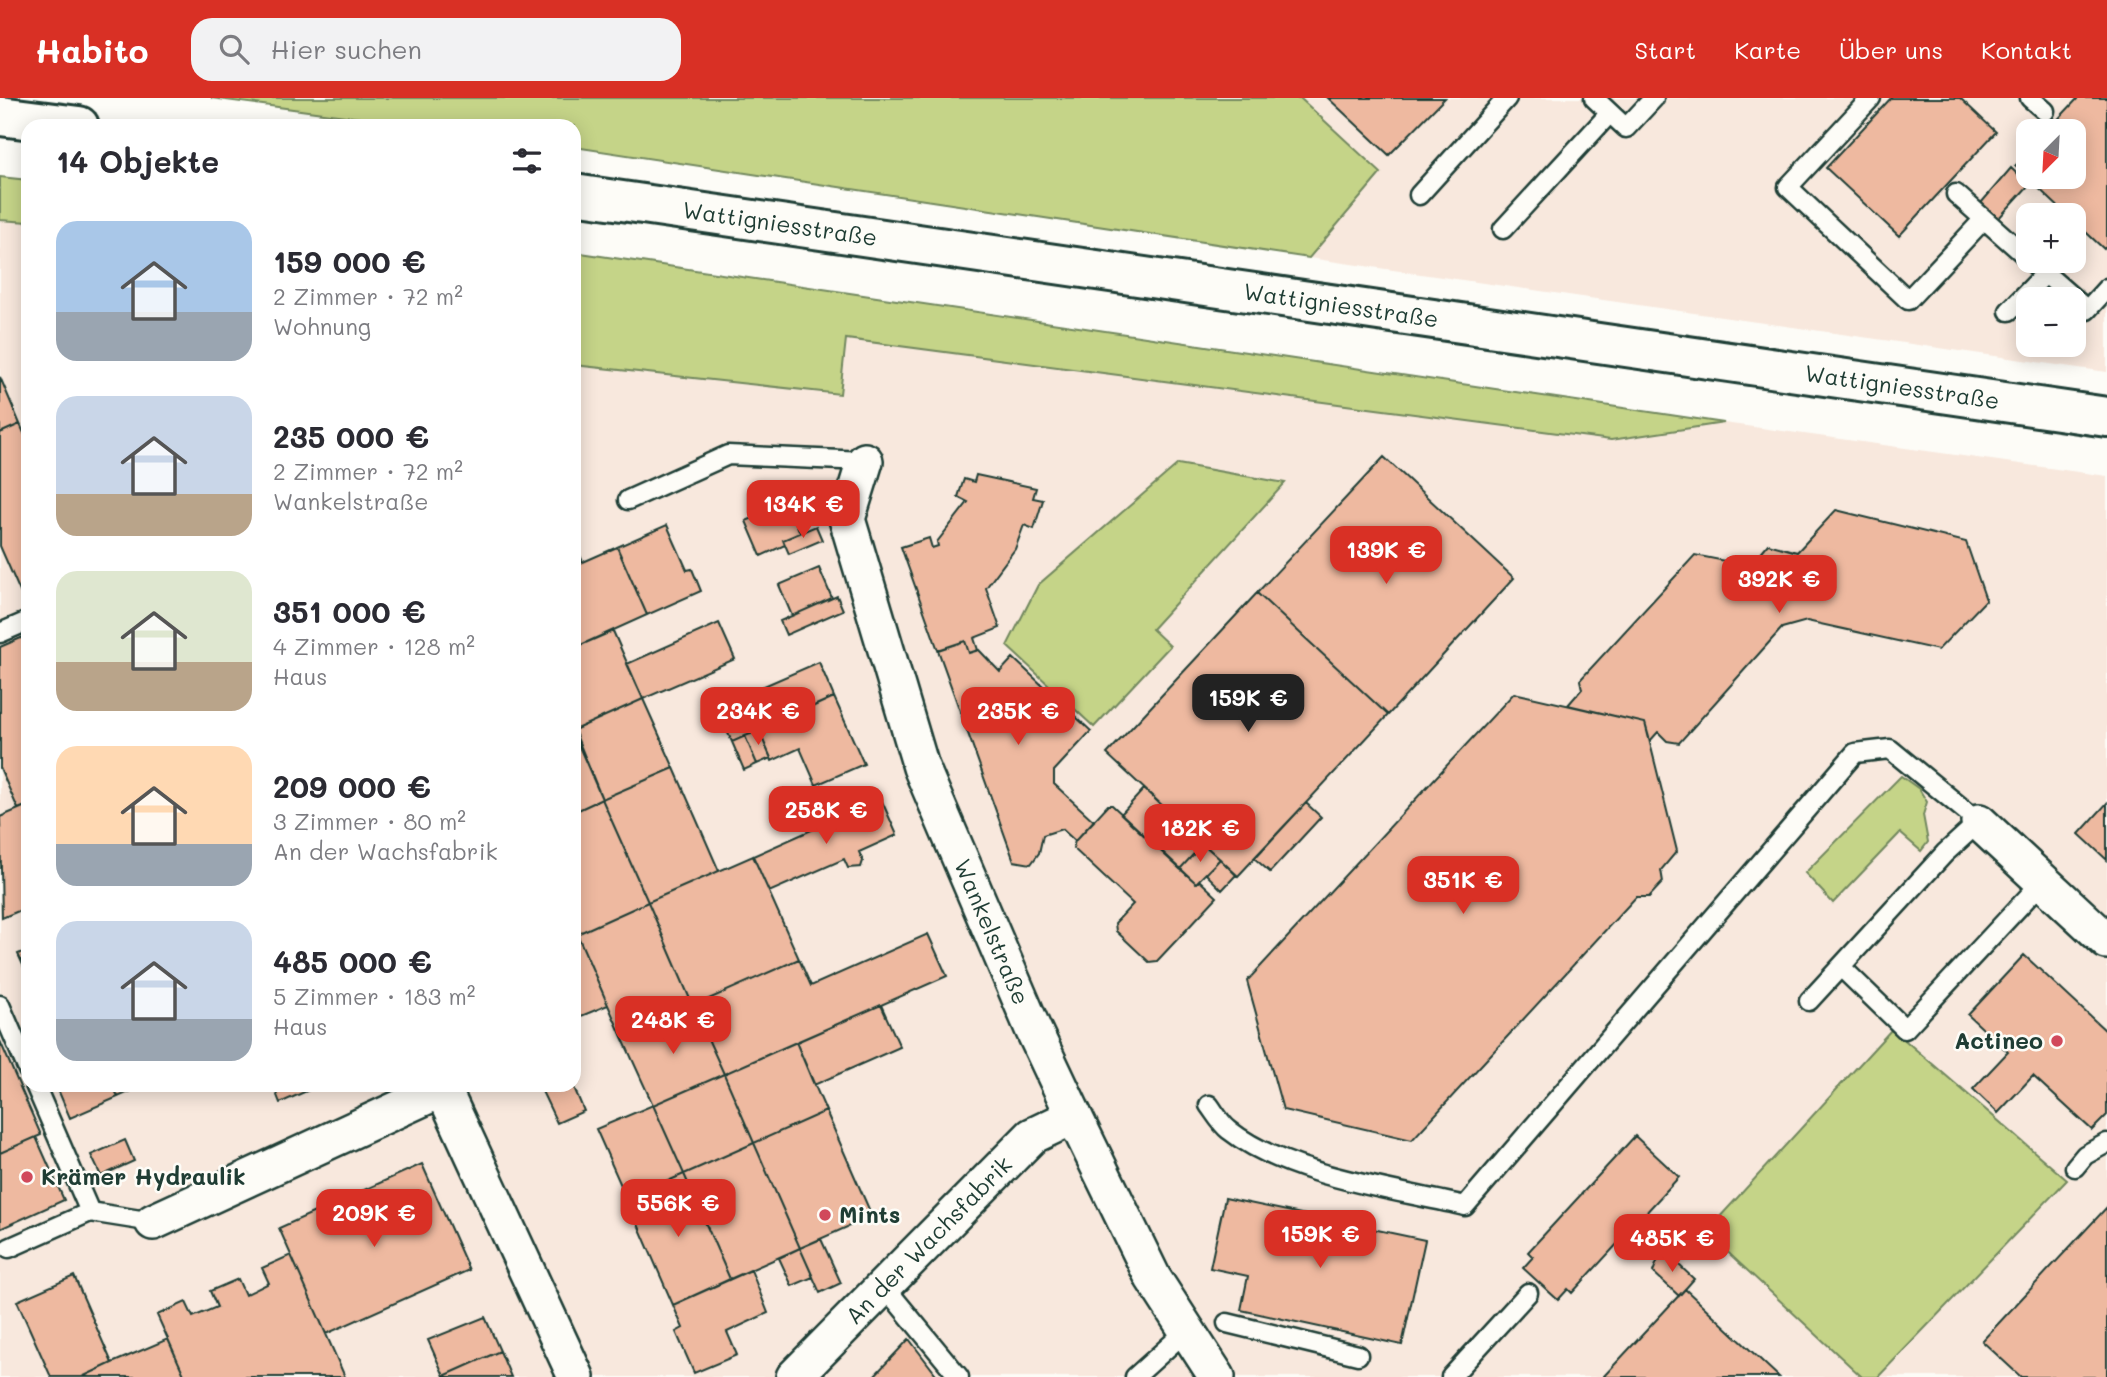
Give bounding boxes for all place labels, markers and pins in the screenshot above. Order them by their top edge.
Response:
pin: 134K € [746,480,860,540]
pin: 139K € [1329,526,1443,586]
pin: 392K € [1722,556,1836,615]
pin: 159K € [1191,674,1305,734]
pin: 234K € [701,688,815,747]
pin: 235K € [961,688,1075,747]
pin: 258K € [769,786,883,846]
pin: 182K € [1143,804,1257,864]
pin: 351K € [1406,856,1520,916]
pin: 248K € [616,996,730,1056]
place label: Actineo [1954,1025,2043,1055]
marker: Actineo [2049,1033,2065,1049]
place label: Krämer Hydraulik [41,1161,246,1191]
marker: Krämer Hydraulik [19,1169,35,1185]
pin: 556K € [621,1180,735,1239]
pin: 209K € [317,1190,431,1249]
place label: Mints [839,1199,900,1229]
marker: Mints [817,1207,833,1223]
pin: 159K € [1263,1210,1377,1270]
pin: 485K € [1615,1214,1729,1274]

